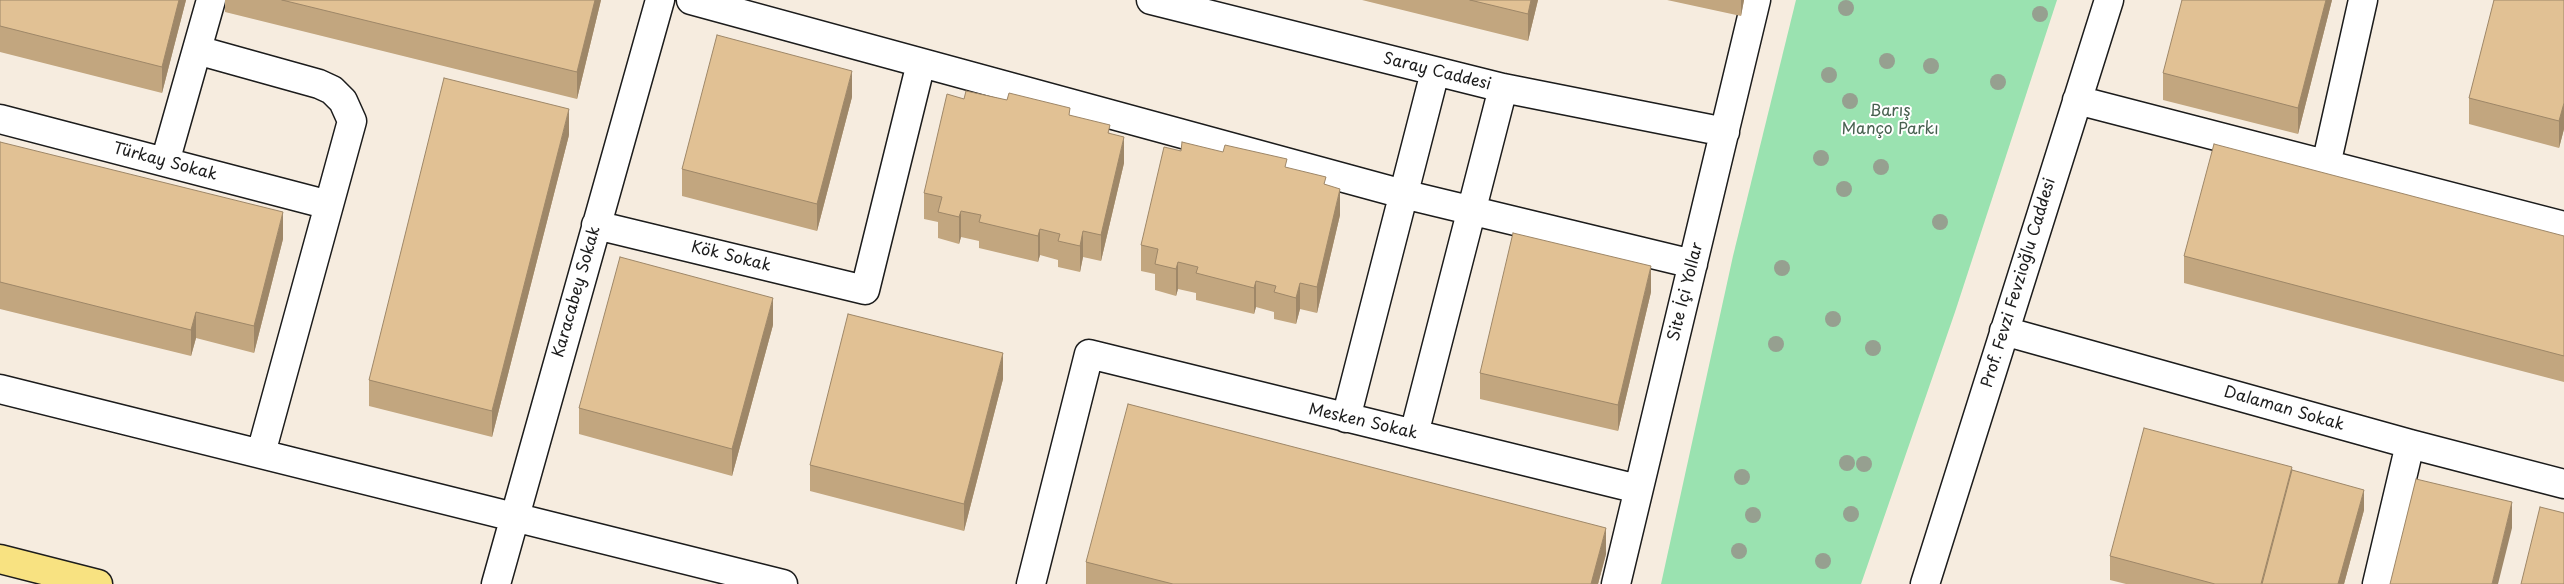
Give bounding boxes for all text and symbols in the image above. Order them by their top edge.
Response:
street label: Saray Caddesi [1381,49,1493,95]
park label: Barış Manço Parkı [1841,102,1939,140]
street label: Türkay Sokak [111,139,219,185]
street label: Prof. Fevzi Fevzioğlu Caddesi [1978,176,2060,390]
street label: Karacabey Sokak [549,224,605,360]
street label: Kök Sokak [689,238,773,276]
street label: Site İçi Yollar [1664,241,1708,343]
street label: Dalaman Sokak [2222,383,2346,435]
street label: Mesken Sokak [1307,400,1419,444]

